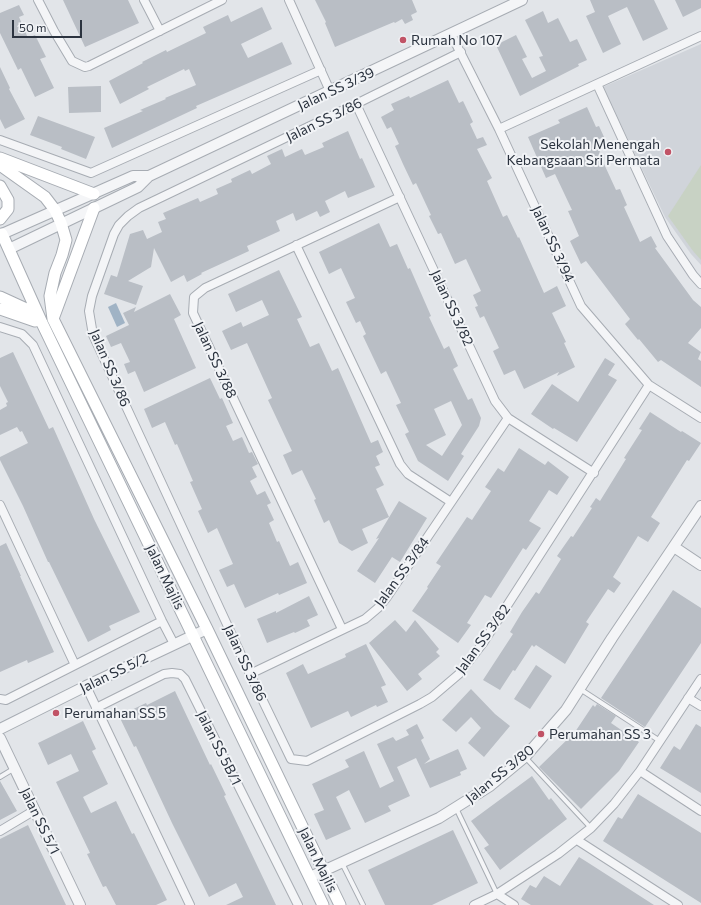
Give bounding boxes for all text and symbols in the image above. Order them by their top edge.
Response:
scale bar [14,12,84,38]
text: 50 m [19,20,47,34]
place label: Rumah No 107 [411,32,502,48]
marker: Rumah No 107 [398,35,408,45]
street label: Jalan SS 3/39 [295,64,377,114]
street label: Jalan SS 3/86 [283,94,365,146]
place label: Sekolah Menengah Kebangsaan Sri Permata [507,136,660,168]
marker: Sekolah Menengah Kebangsaan Sri Permata [663,147,673,157]
street label: Jalan SS 3/94 [528,203,578,285]
street label: Jalan SS 3/82 [427,267,477,349]
street label: Jalan SS 3/88 [190,319,240,401]
street label: Jalan SS 3/86 [86,327,134,409]
street label: Jalan SS 3/84 [371,534,433,610]
street label: Jalan Majlis [142,542,188,612]
street label: Jalan SS 3/82 [452,601,514,677]
street label: Jalan SS 3/86 [220,622,270,704]
street label: Jalan SS 5/2 [77,649,151,697]
place label: Perumahan SS 5 [64,705,166,721]
marker: Perumahan SS 5 [51,708,61,718]
street label: Jalan SS 5B/1 [193,708,245,788]
place label: Perumahan SS 3 [549,726,651,742]
marker: Perumahan SS 3 [536,729,546,739]
street label: Jalan SS 3/80 [462,741,538,807]
street label: Jalan SS 5/1 [17,785,63,857]
street label: Jalan Majlis [295,825,341,895]

